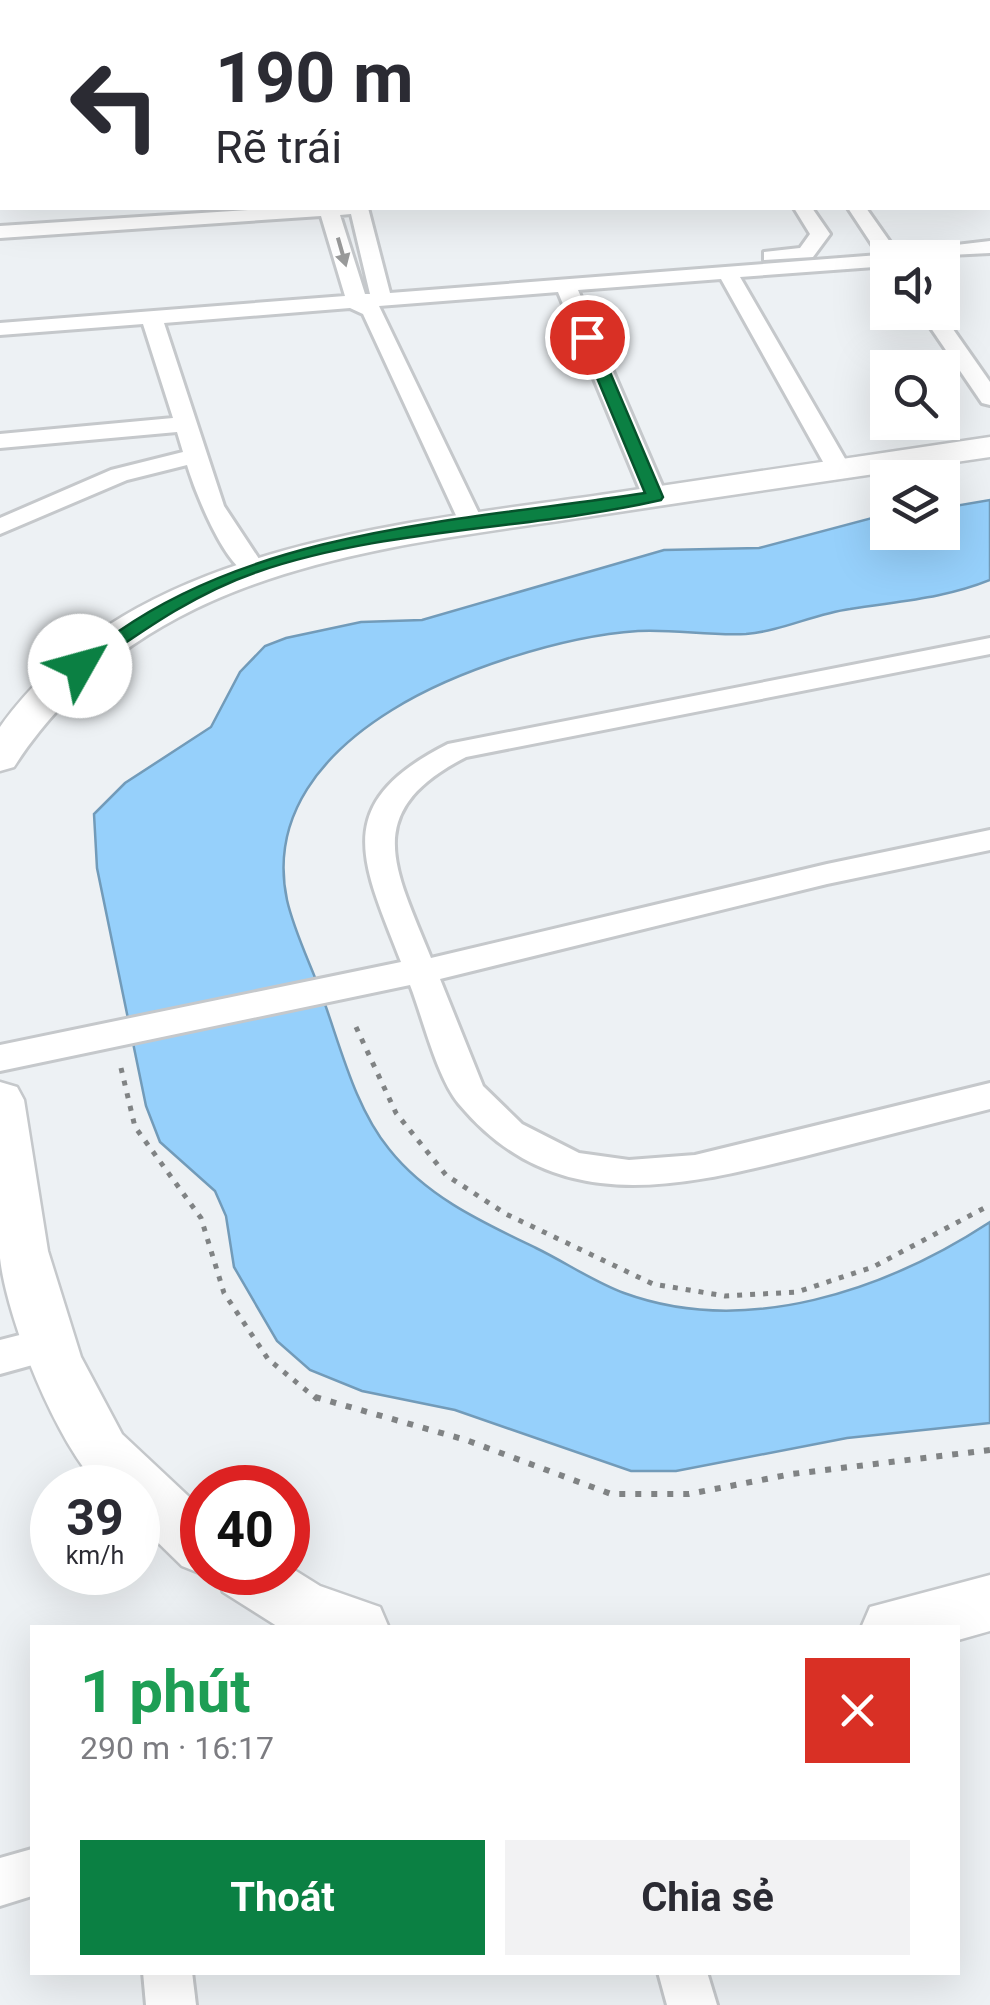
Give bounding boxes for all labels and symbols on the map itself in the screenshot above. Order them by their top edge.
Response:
one-way arrow [334,237,350,268]
pin [545,295,630,380]
position arrow [28,614,132,718]
speed limit sign: 40 [180,1465,310,1595]

